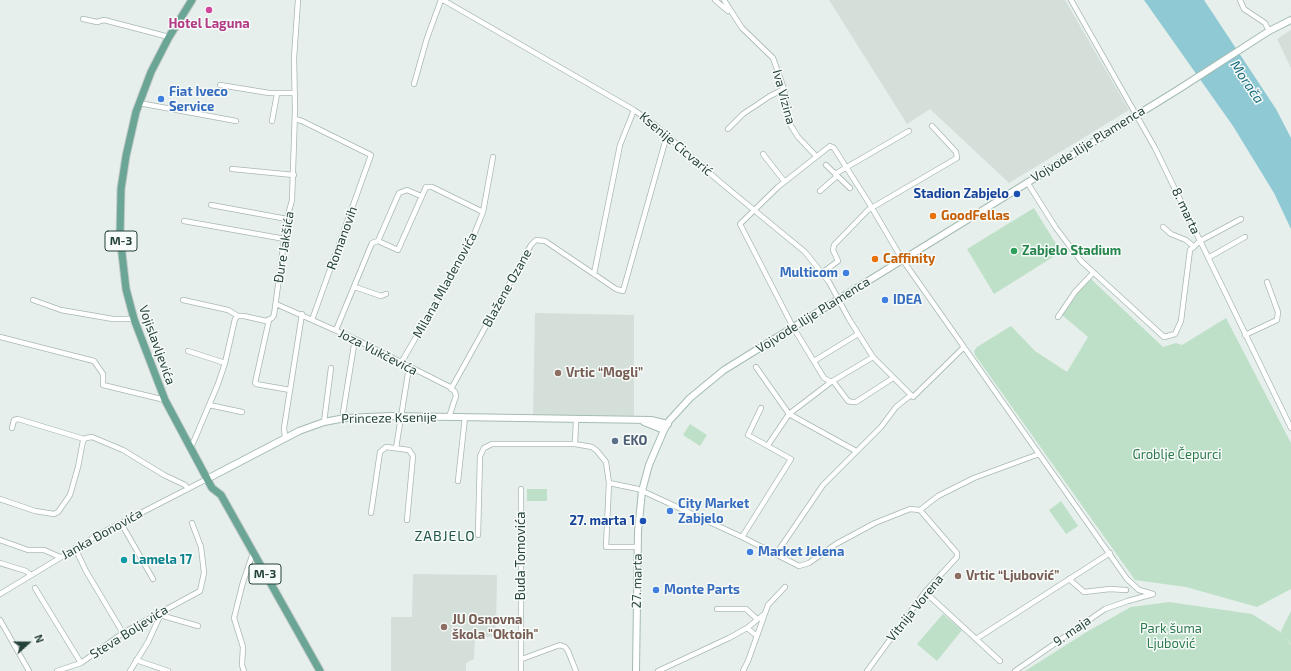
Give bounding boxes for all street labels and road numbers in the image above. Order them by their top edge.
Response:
street label: Iva Vizina [769,68,799,126]
street label: Vojvode Ilije Plamenca [1028,103,1148,185]
street label: Ksenije Cicvarić [636,109,716,179]
street label: 8. marta [1168,185,1204,237]
street label: Romanovih [323,204,361,272]
street label: Đure Jakšića [271,210,297,284]
street label: Milana Mladenovića [409,229,481,341]
road number: M-3 [105,231,137,251]
street label: Blažene Ozane [479,246,535,330]
street label: Vojvode Ilije Plamenca [753,274,873,356]
street label: Vojislavljevića [135,303,179,387]
street label: Joza Vukčevića [336,325,420,379]
street label: Princeze Ksenije [341,409,437,427]
street label: Janka Đonovića [59,505,145,563]
street label: Buda Tomovića [513,512,529,600]
street label: 27. marta [629,553,645,609]
road number: M-3 [249,564,281,584]
street label: Vitnija Vorena [883,571,947,645]
street label: Steva Boljevića [87,602,171,662]
street label: 9. maja [1050,613,1094,649]

